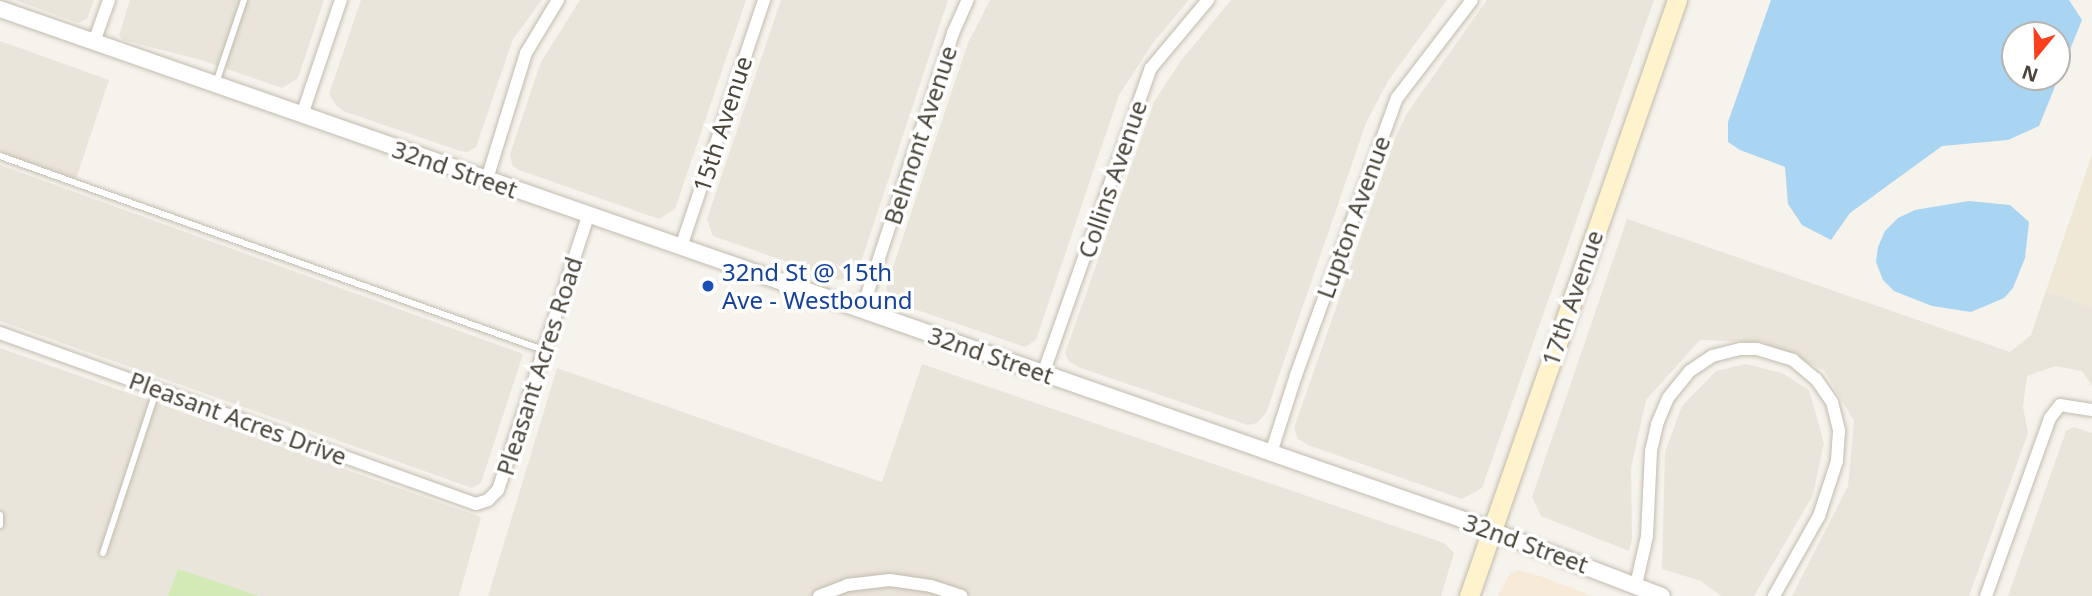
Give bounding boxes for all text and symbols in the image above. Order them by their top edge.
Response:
north arrow [2001,21,2071,91]
street label: Belmont Avenue [878,42,962,228]
street label: 15th Avenue [686,52,758,196]
text: N [2018,59,2041,89]
street label: Collins Avenue [1072,96,1152,262]
street label: Lupton Avenue [1310,132,1396,302]
street label: 32nd Street [389,134,521,204]
street label: 17th Avenue [1535,226,1609,370]
street label: Pleasant Acres Road [490,253,588,479]
place label: 32nd St @ 15th Ave - Westbound [722,258,913,314]
marker: 32nd St @ 15th Ave - Westbound [700,278,716,294]
street label: 32nd Street [925,320,1057,390]
street label: Pleasant Acres Drive [125,365,351,471]
street label: 32nd Street [1460,507,1592,579]

